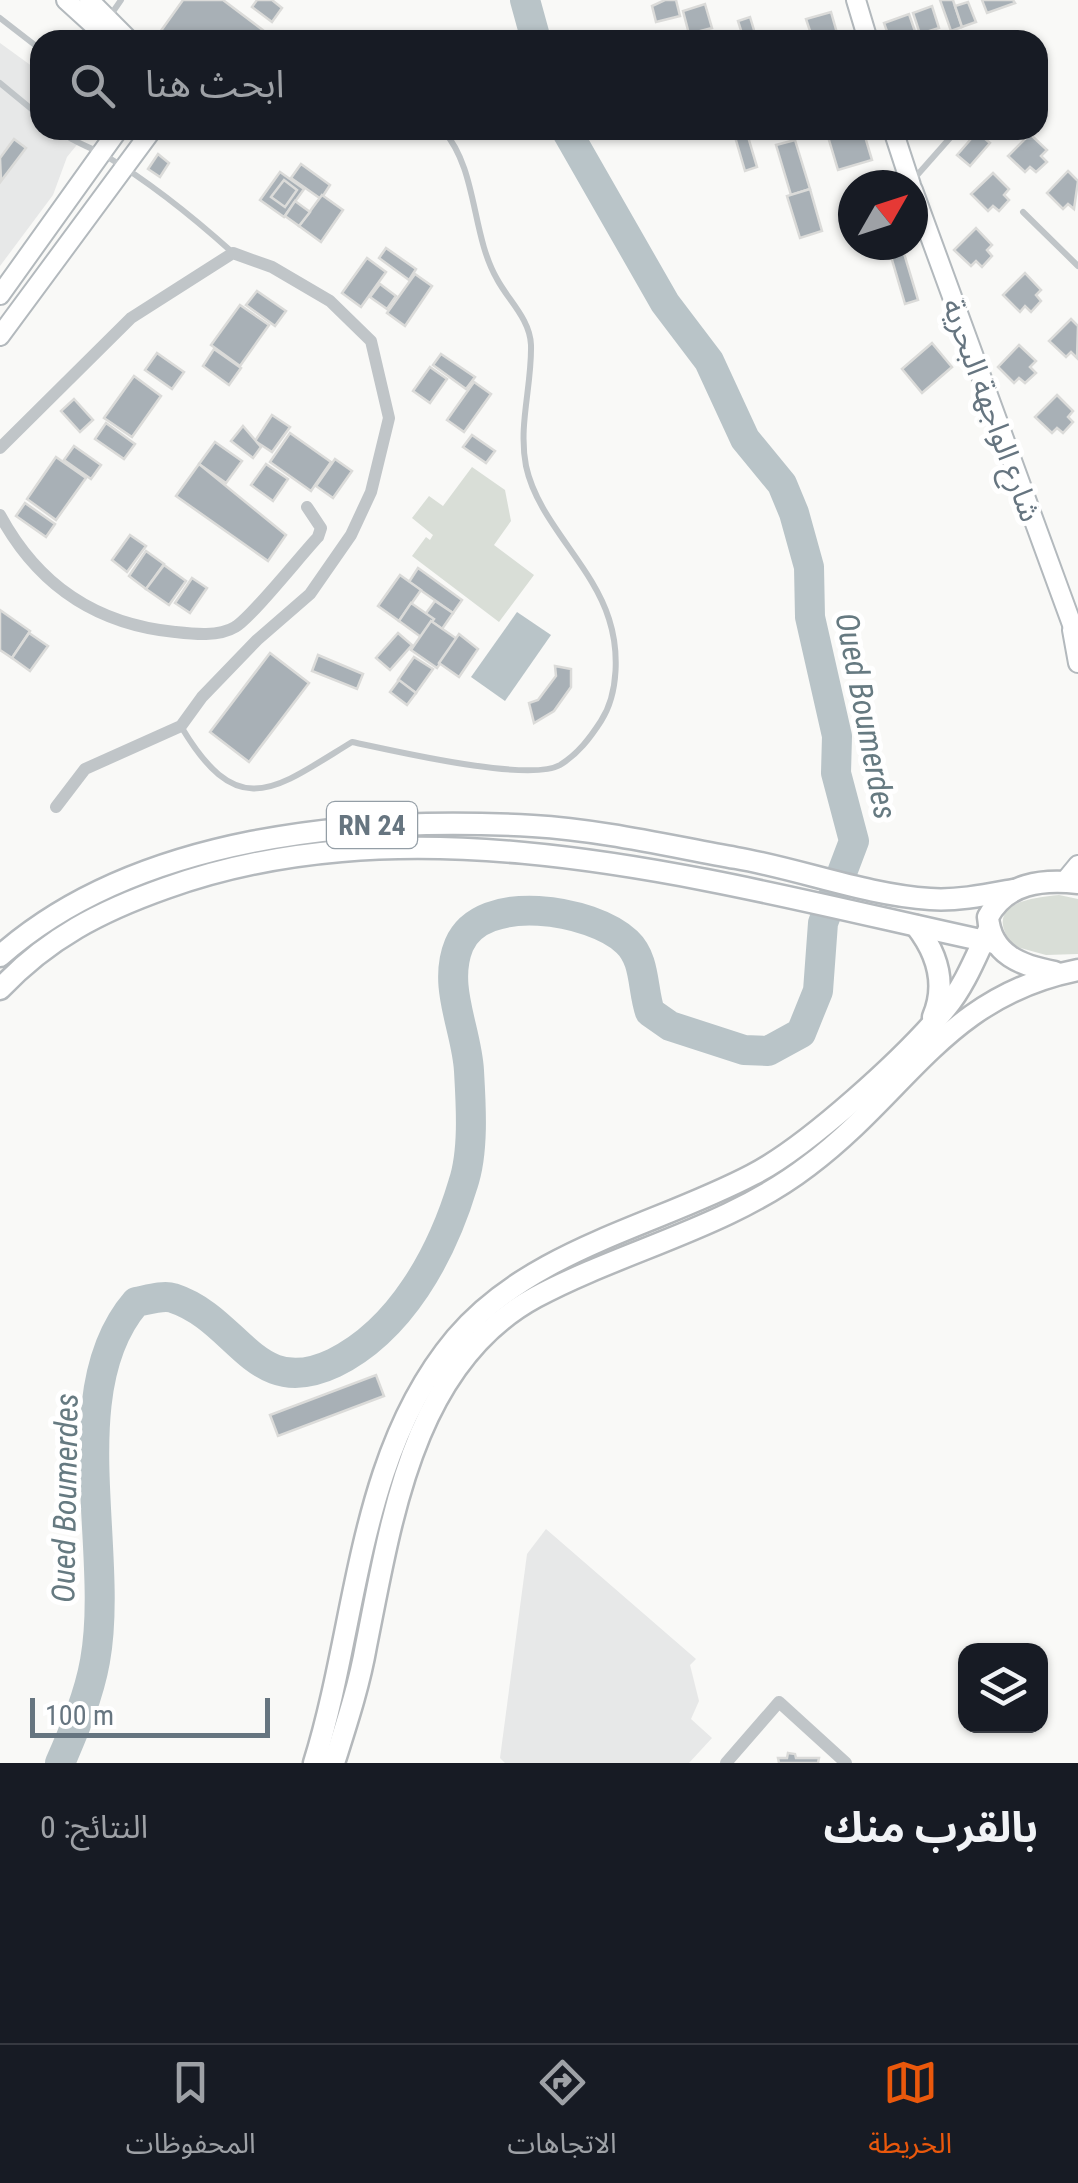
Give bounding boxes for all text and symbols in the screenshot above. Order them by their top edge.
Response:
search box [30,30,1048,140]
icon: search [65,58,120,113]
text: ابحث هنا [145,62,285,106]
north arrow [838,170,928,260]
street label: شارع الواجهة البحرية [931,294,1049,528]
water label: Oued Boumerdes [827,610,905,822]
road number: RN 24 [327,802,417,848]
water label: Oued Boumerdes [44,1393,86,1603]
map controls [958,1643,1048,1733]
button: layers [958,1643,1048,1733]
scale bar [30,1693,270,1738]
text: 100 m [45,1699,114,1732]
text: بالقرب منك [824,1803,1038,1852]
text: النتائج: 0 [40,1808,148,1846]
tab: المحفوظات [126,2055,256,2174]
tab: الاتجاهات [507,2055,617,2174]
tab: الخريطة [868,2055,952,2174]

